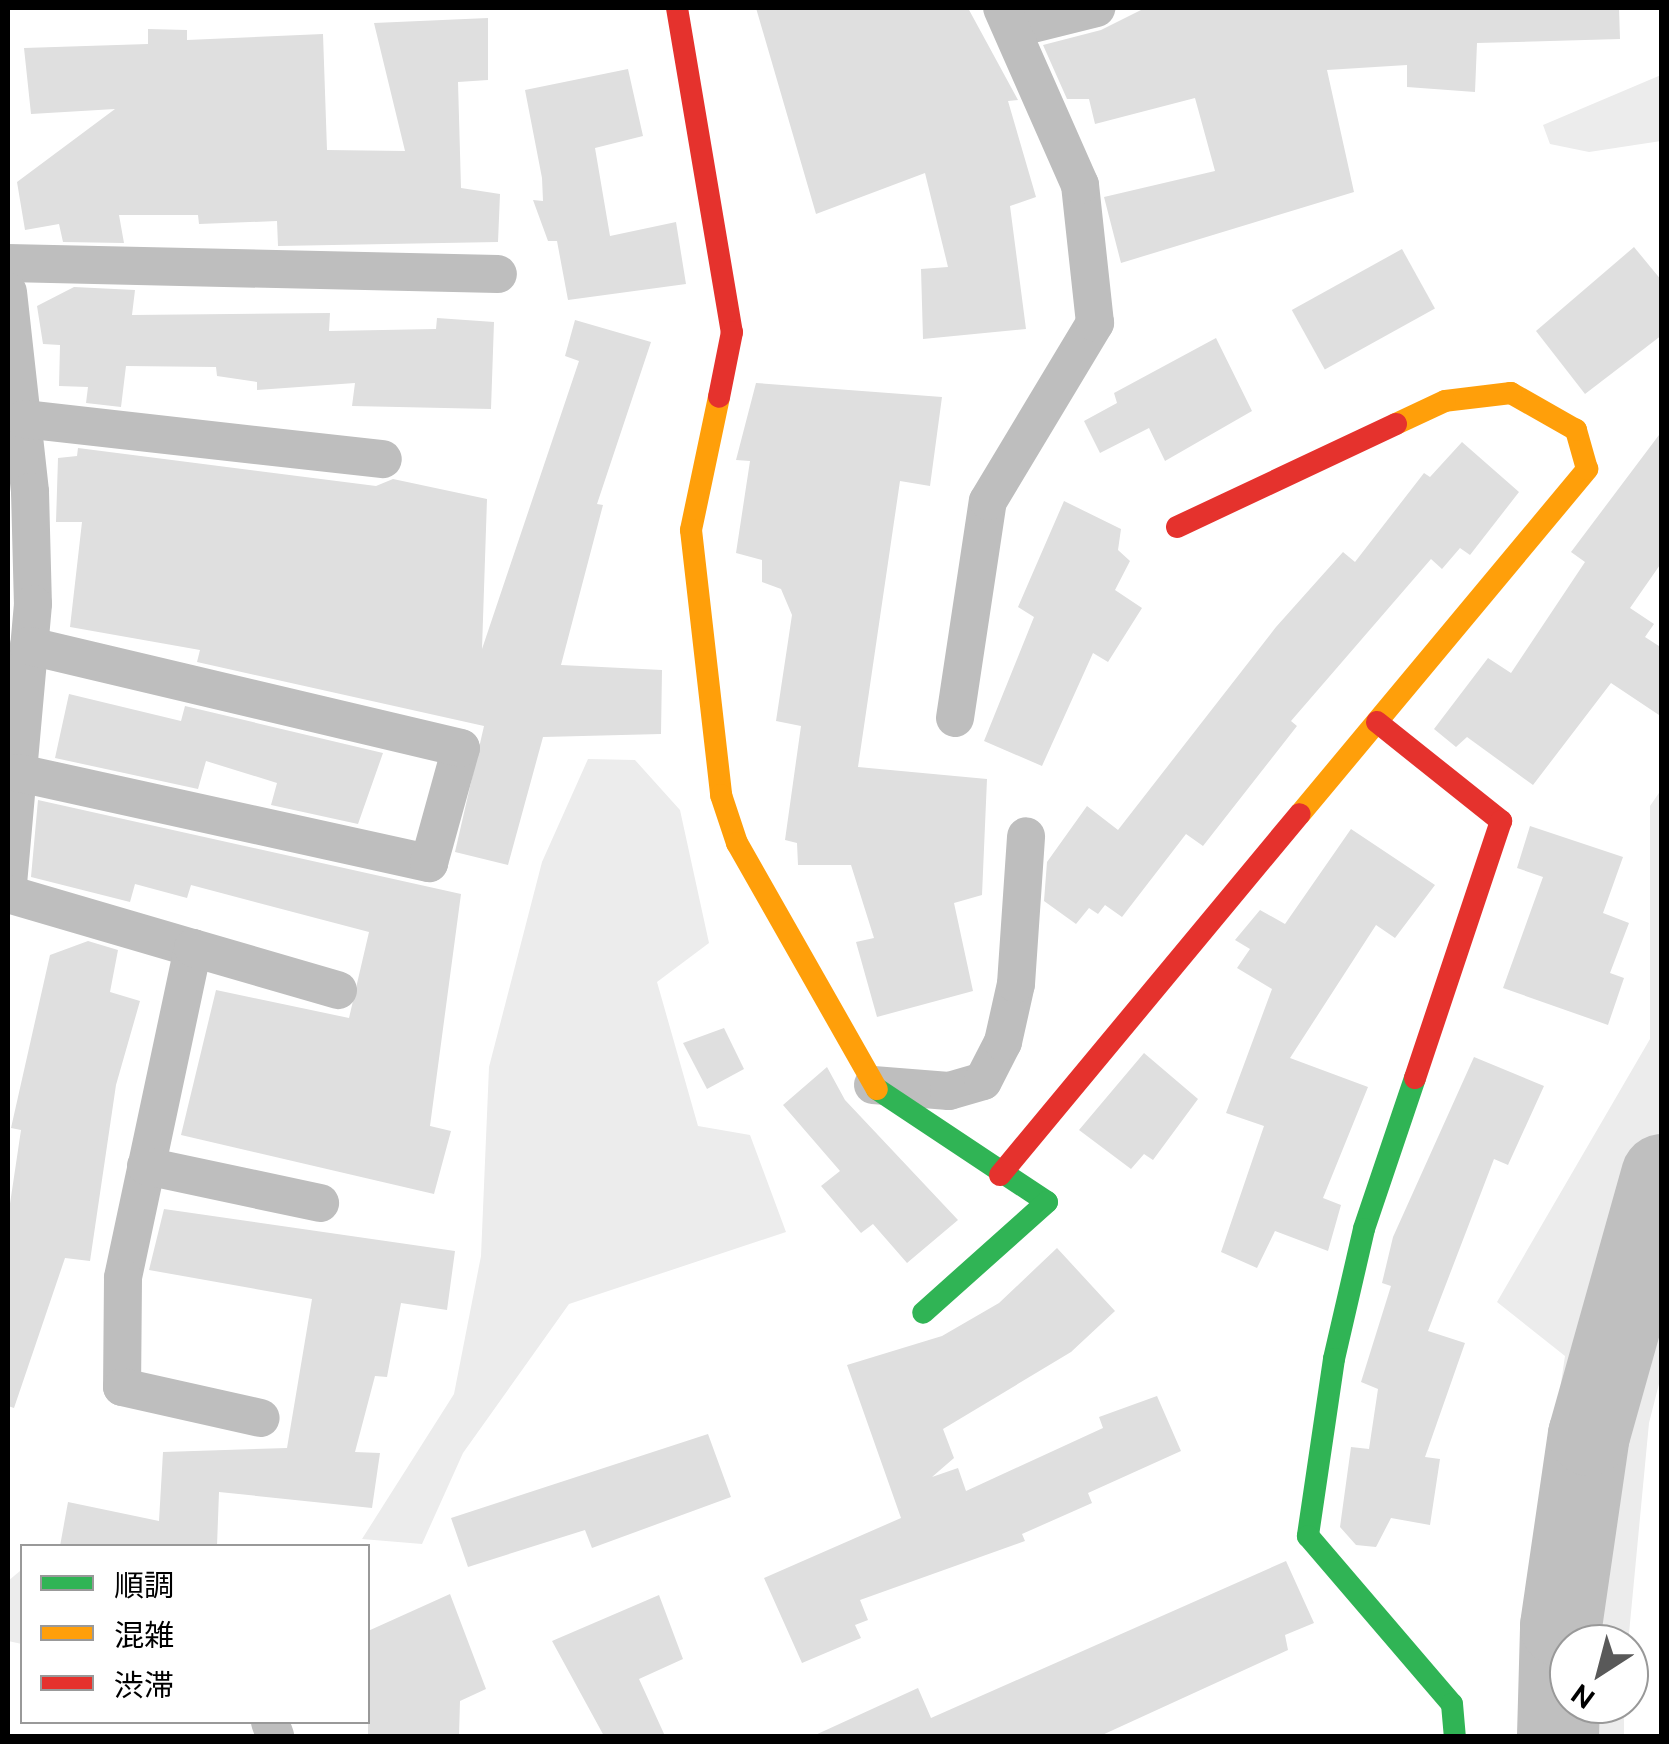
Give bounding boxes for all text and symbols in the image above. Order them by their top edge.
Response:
legend [20,1544,370,1724]
text: 順調 [114,1568,174,1602]
text: 混雑 [114,1618,174,1652]
north arrow [1549,1624,1649,1724]
text: 渋滞 [114,1668,174,1702]
text: N [1565,1678,1600,1716]

